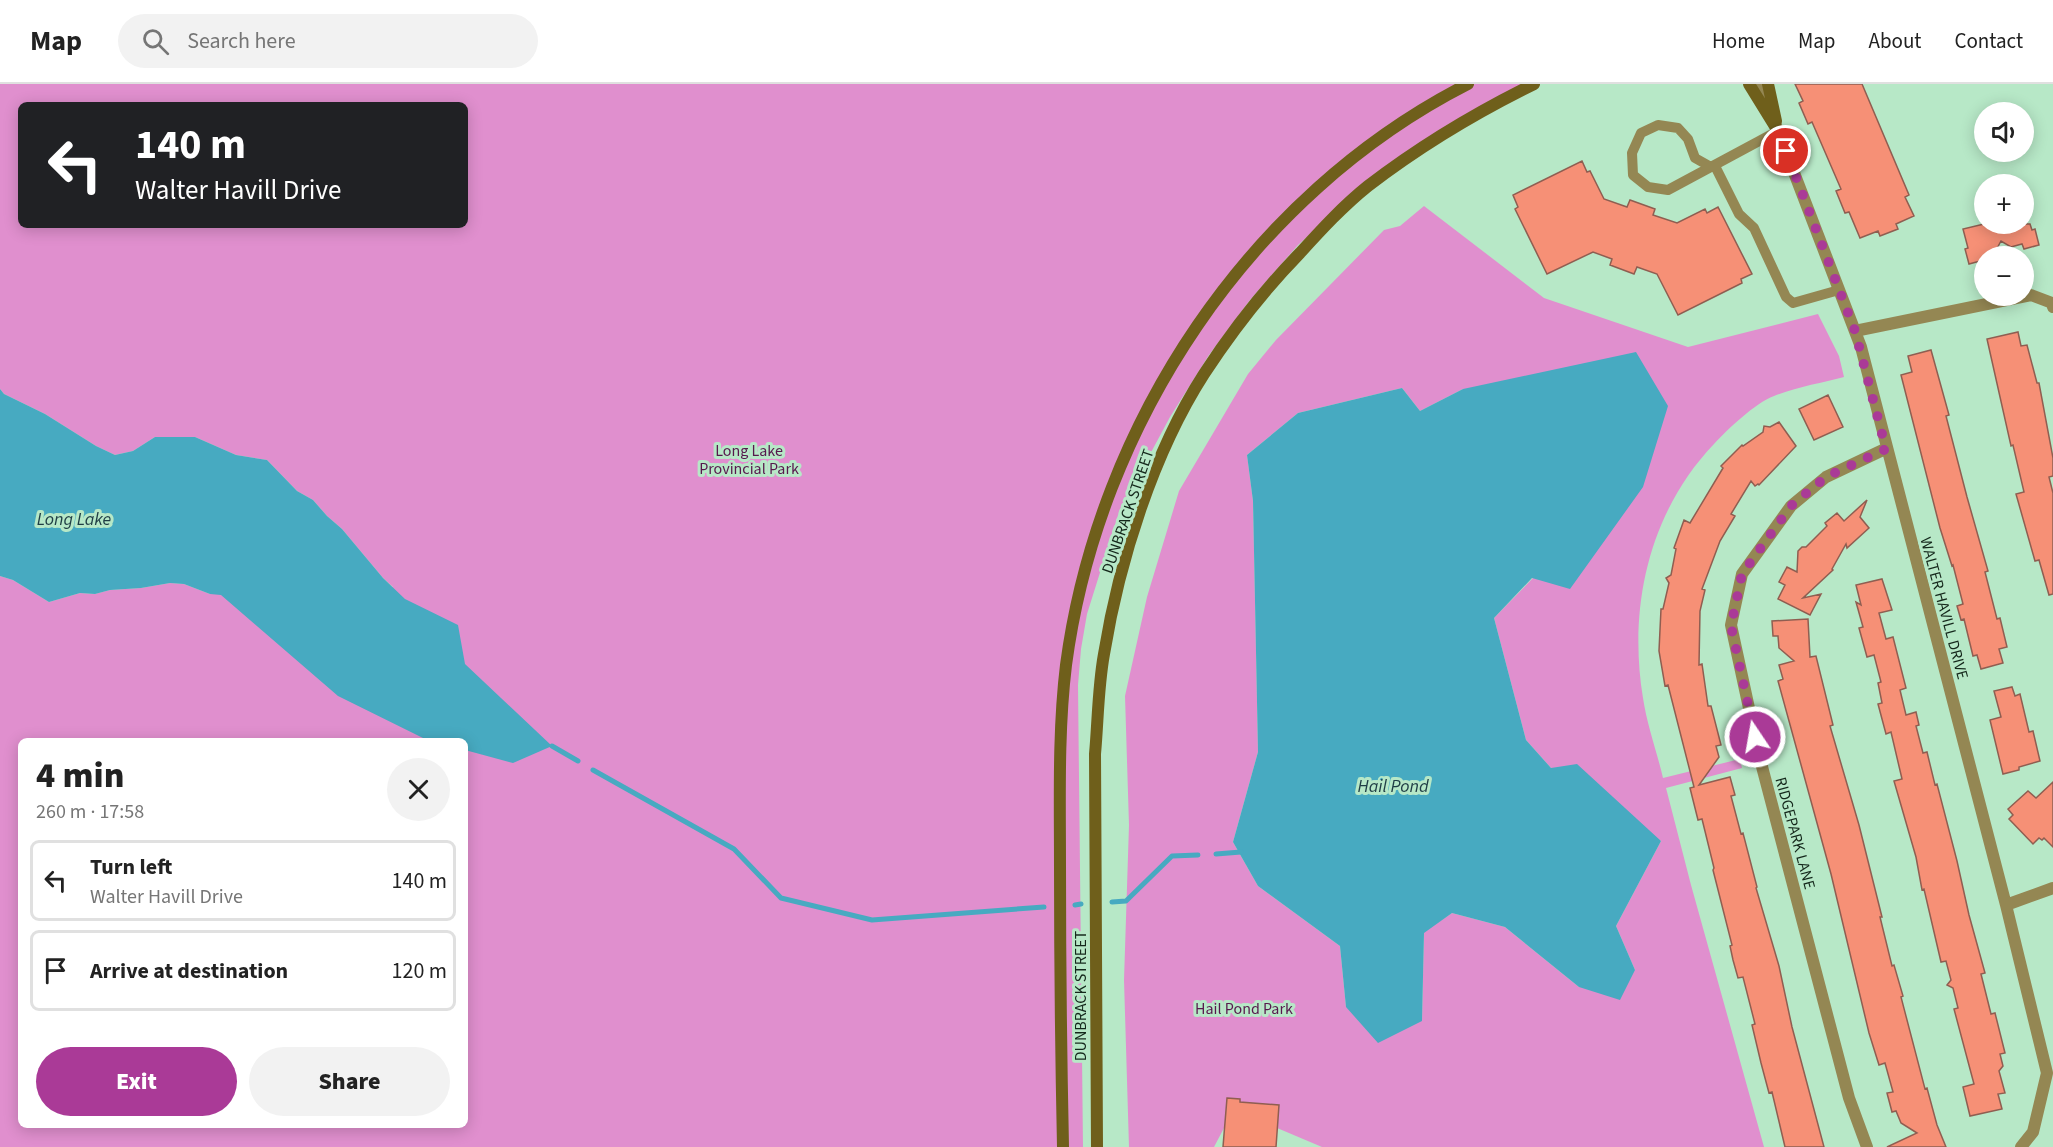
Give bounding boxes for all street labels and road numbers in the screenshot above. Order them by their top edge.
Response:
street label: DUNBRACK STREET [1096,446,1160,577]
street label: WALTER HAVILL DRIVE [1914,535,1974,682]
street label: RIDGEPARK LANE [1769,775,1821,892]
street label: DUNBRACK STREET [1070,930,1092,1061]

